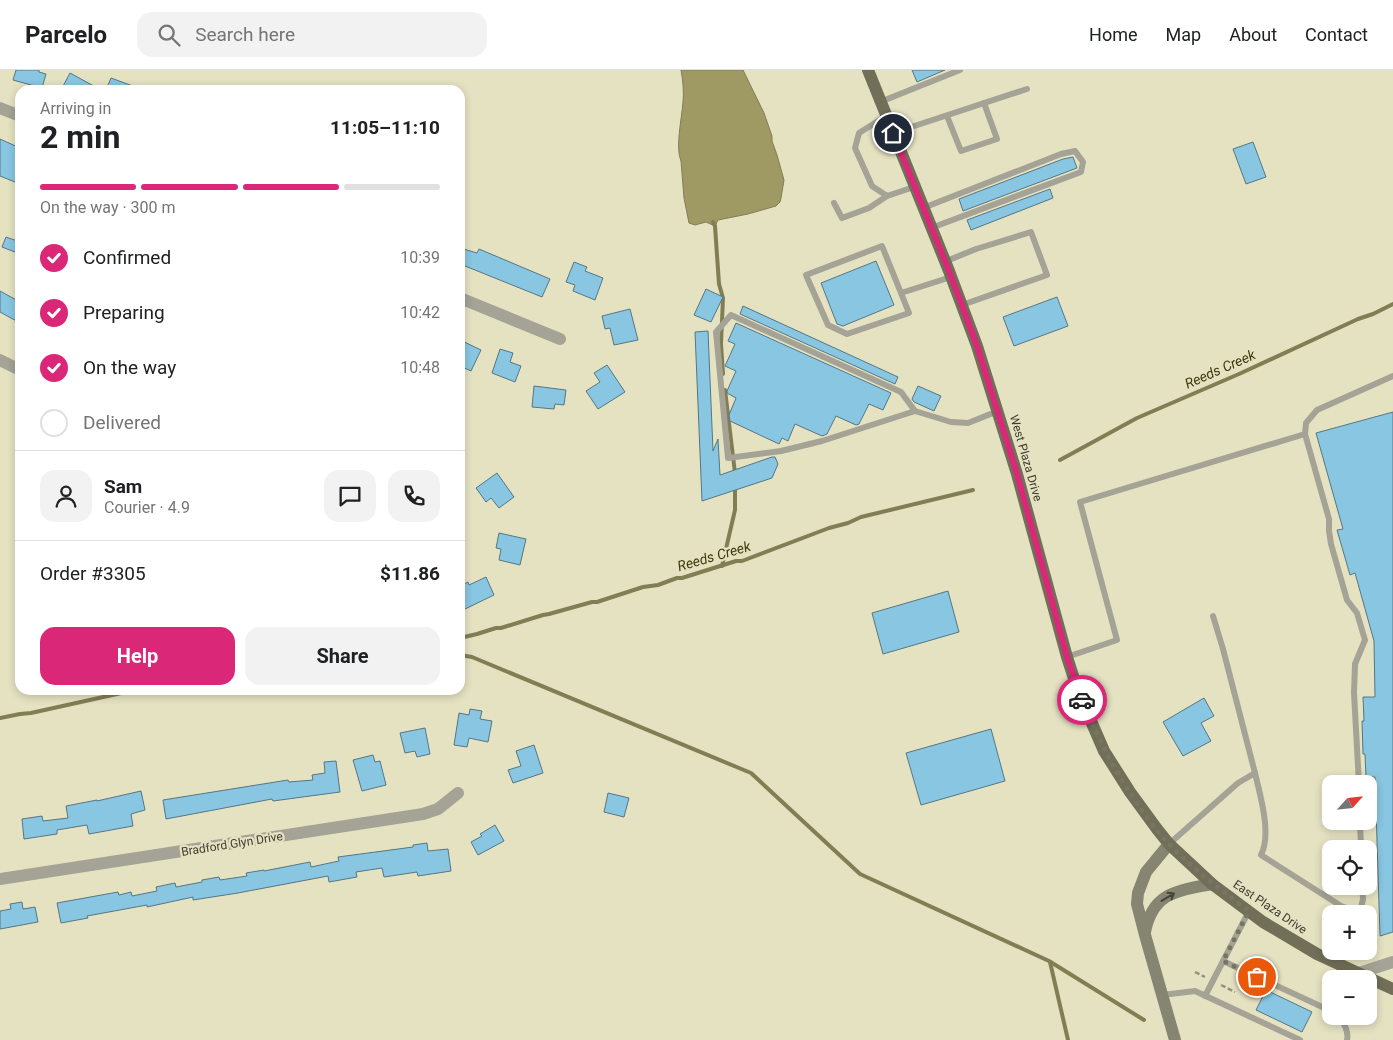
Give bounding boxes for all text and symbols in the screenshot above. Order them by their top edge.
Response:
search box [137,12,487,57]
text: Parcelo [25,21,107,49]
icon: search [155,21,183,49]
text: Search here [195,23,295,46]
text: Home [1089,24,1138,45]
text: Map [1166,24,1201,45]
text: About [1229,24,1277,45]
text: Contact [1305,24,1368,45]
text: Arriving in [40,99,111,118]
pin [872,112,914,154]
text: 11:05–11:10 [330,116,440,139]
text: 2 min [40,118,120,156]
icon: home [879,119,907,147]
text: On the way · 300 m [40,198,176,217]
icon: check [40,244,68,272]
text: Confirmed [83,246,171,269]
text: 10:39 [400,248,440,267]
icon: check [40,299,68,327]
text: Preparing [83,301,165,324]
text: 10:42 [400,303,440,322]
water label: Reeds Creek [1182,346,1259,392]
icon: check [40,354,68,382]
text: On the way [83,356,176,379]
text: 10:48 [400,358,440,377]
text: Delivered [83,411,161,434]
street label: West Plaza Drive [1007,413,1045,503]
button: person [40,470,92,522]
button: chat [324,470,376,522]
button: phone [388,470,440,522]
text: Sam [104,475,142,498]
text: Courier · 4.9 [104,498,190,517]
water label: Reeds Creek [676,538,754,574]
text: Order #3305 [40,562,146,585]
text: $11.86 [380,562,440,585]
button: Help [40,627,235,685]
button: Share [245,627,440,685]
courier [1057,675,1107,725]
icon: car [1068,686,1096,714]
north arrow [1322,775,1378,830]
map controls [1322,775,1377,1025]
street label: Bradford Glyn Drive [180,829,284,859]
button: locate [1322,840,1377,895]
street label: East Plaza Drive [1230,877,1310,937]
one-way arrow [1160,891,1174,901]
button: + [1322,905,1377,960]
pin [1236,956,1278,998]
icon: bag [1243,963,1271,991]
button: − [1322,970,1377,1025]

